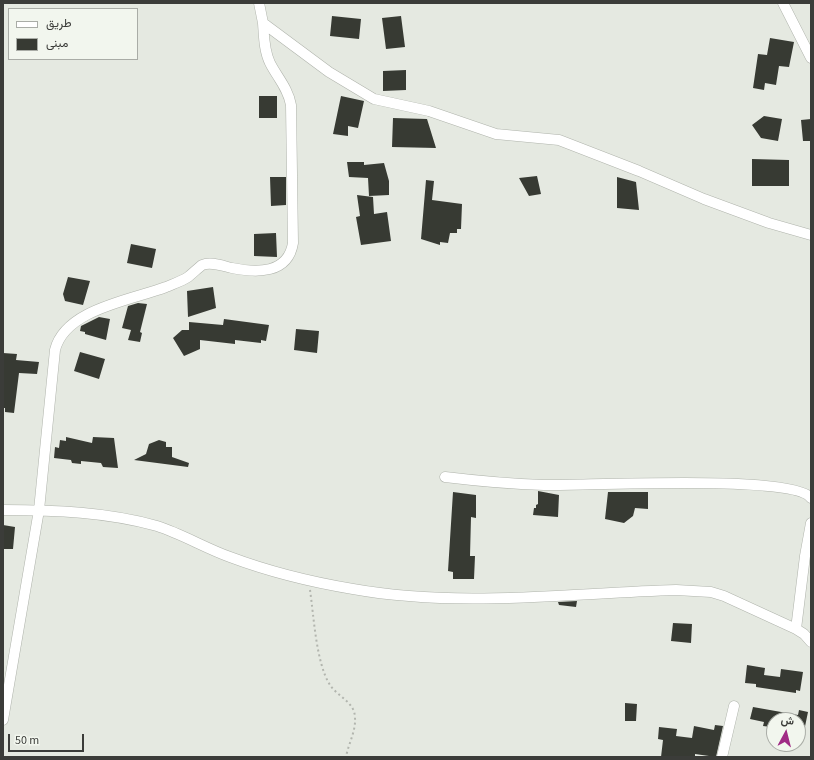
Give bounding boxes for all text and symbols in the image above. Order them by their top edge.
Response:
legend [8,8,138,60]
text: طريق [46,15,71,32]
text: مبنى [46,35,68,52]
north arrow [766,712,806,752]
text: ش [780,712,795,729]
scale bar [10,726,86,752]
text: 50 m [15,732,39,749]

